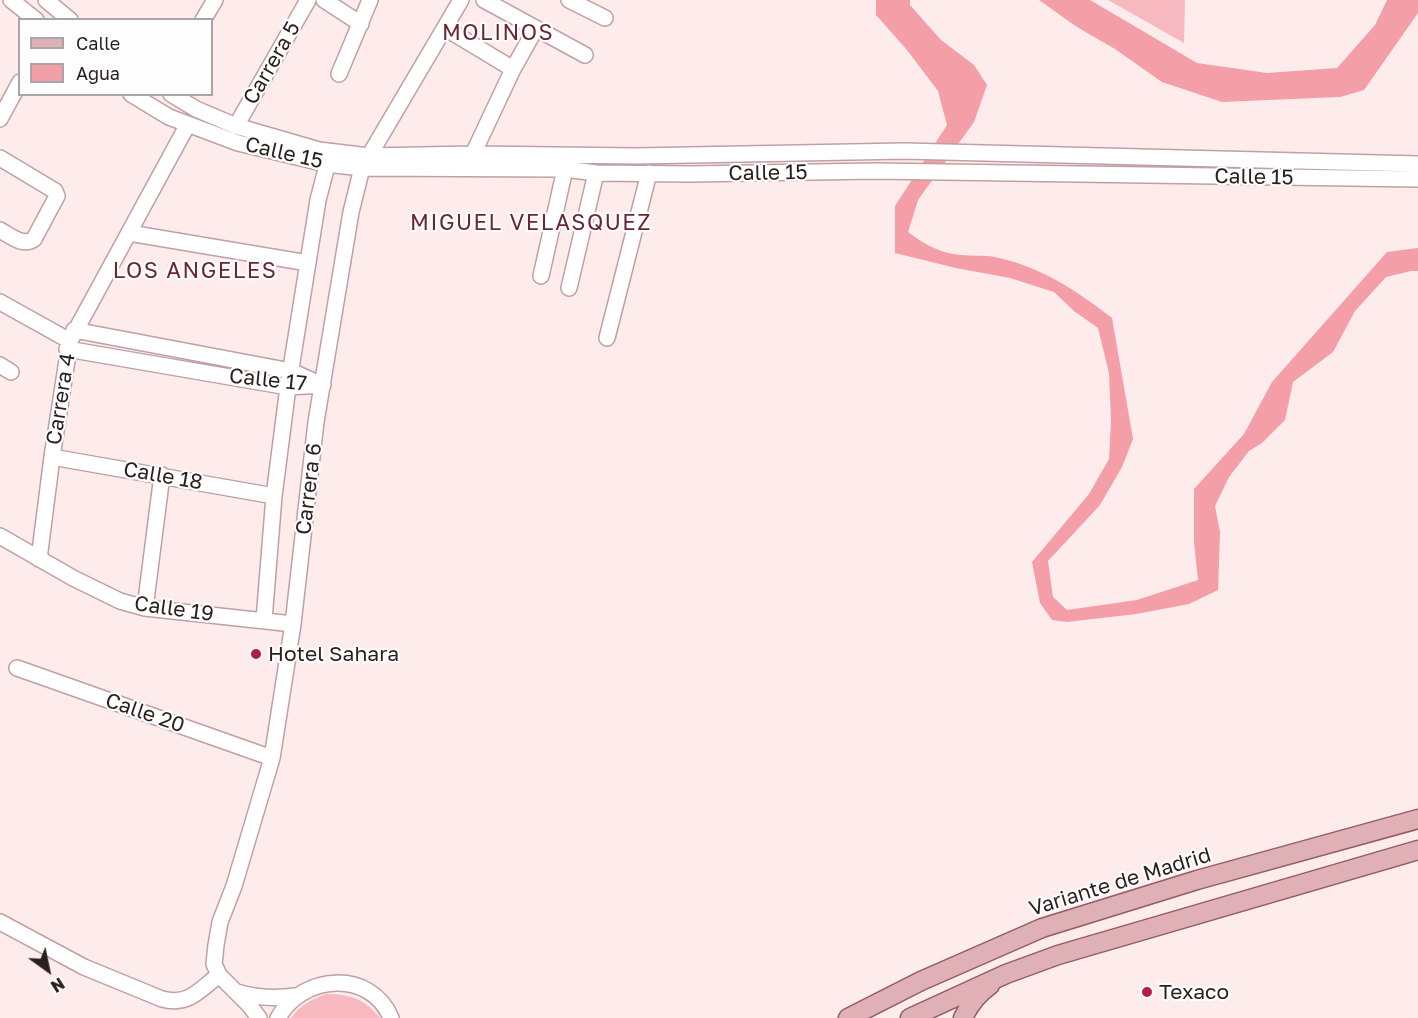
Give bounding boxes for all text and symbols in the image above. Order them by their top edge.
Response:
street label: Carrera 5 [238,17,306,109]
legend [18,18,213,96]
district label: MOLINOS [442,20,554,46]
text: Calle [76,32,120,54]
text: Agua [76,62,120,84]
street label: Calle 15 [243,132,325,174]
street label: Calle 15 [728,160,808,186]
street label: Calle 15 [1214,164,1294,190]
district label: MIGUEL VELASQUEZ [410,210,652,236]
district label: LOS ANGELES [113,258,277,284]
street label: Carrera 4 [41,351,81,447]
street label: Calle 17 [228,363,308,397]
street label: Carrera 6 [291,442,327,536]
street label: Calle 18 [122,457,204,495]
street label: Calle 19 [133,591,215,627]
place label: Hotel Sahara [268,641,399,667]
marker: Hotel Sahara [249,647,263,661]
street label: Calle 20 [102,688,188,738]
street label: Variante de Madrid [1026,842,1214,922]
north arrow [18,940,78,1000]
text: N [47,973,68,997]
place label: Texaco [1159,979,1229,1005]
marker: Texaco [1140,985,1154,999]

